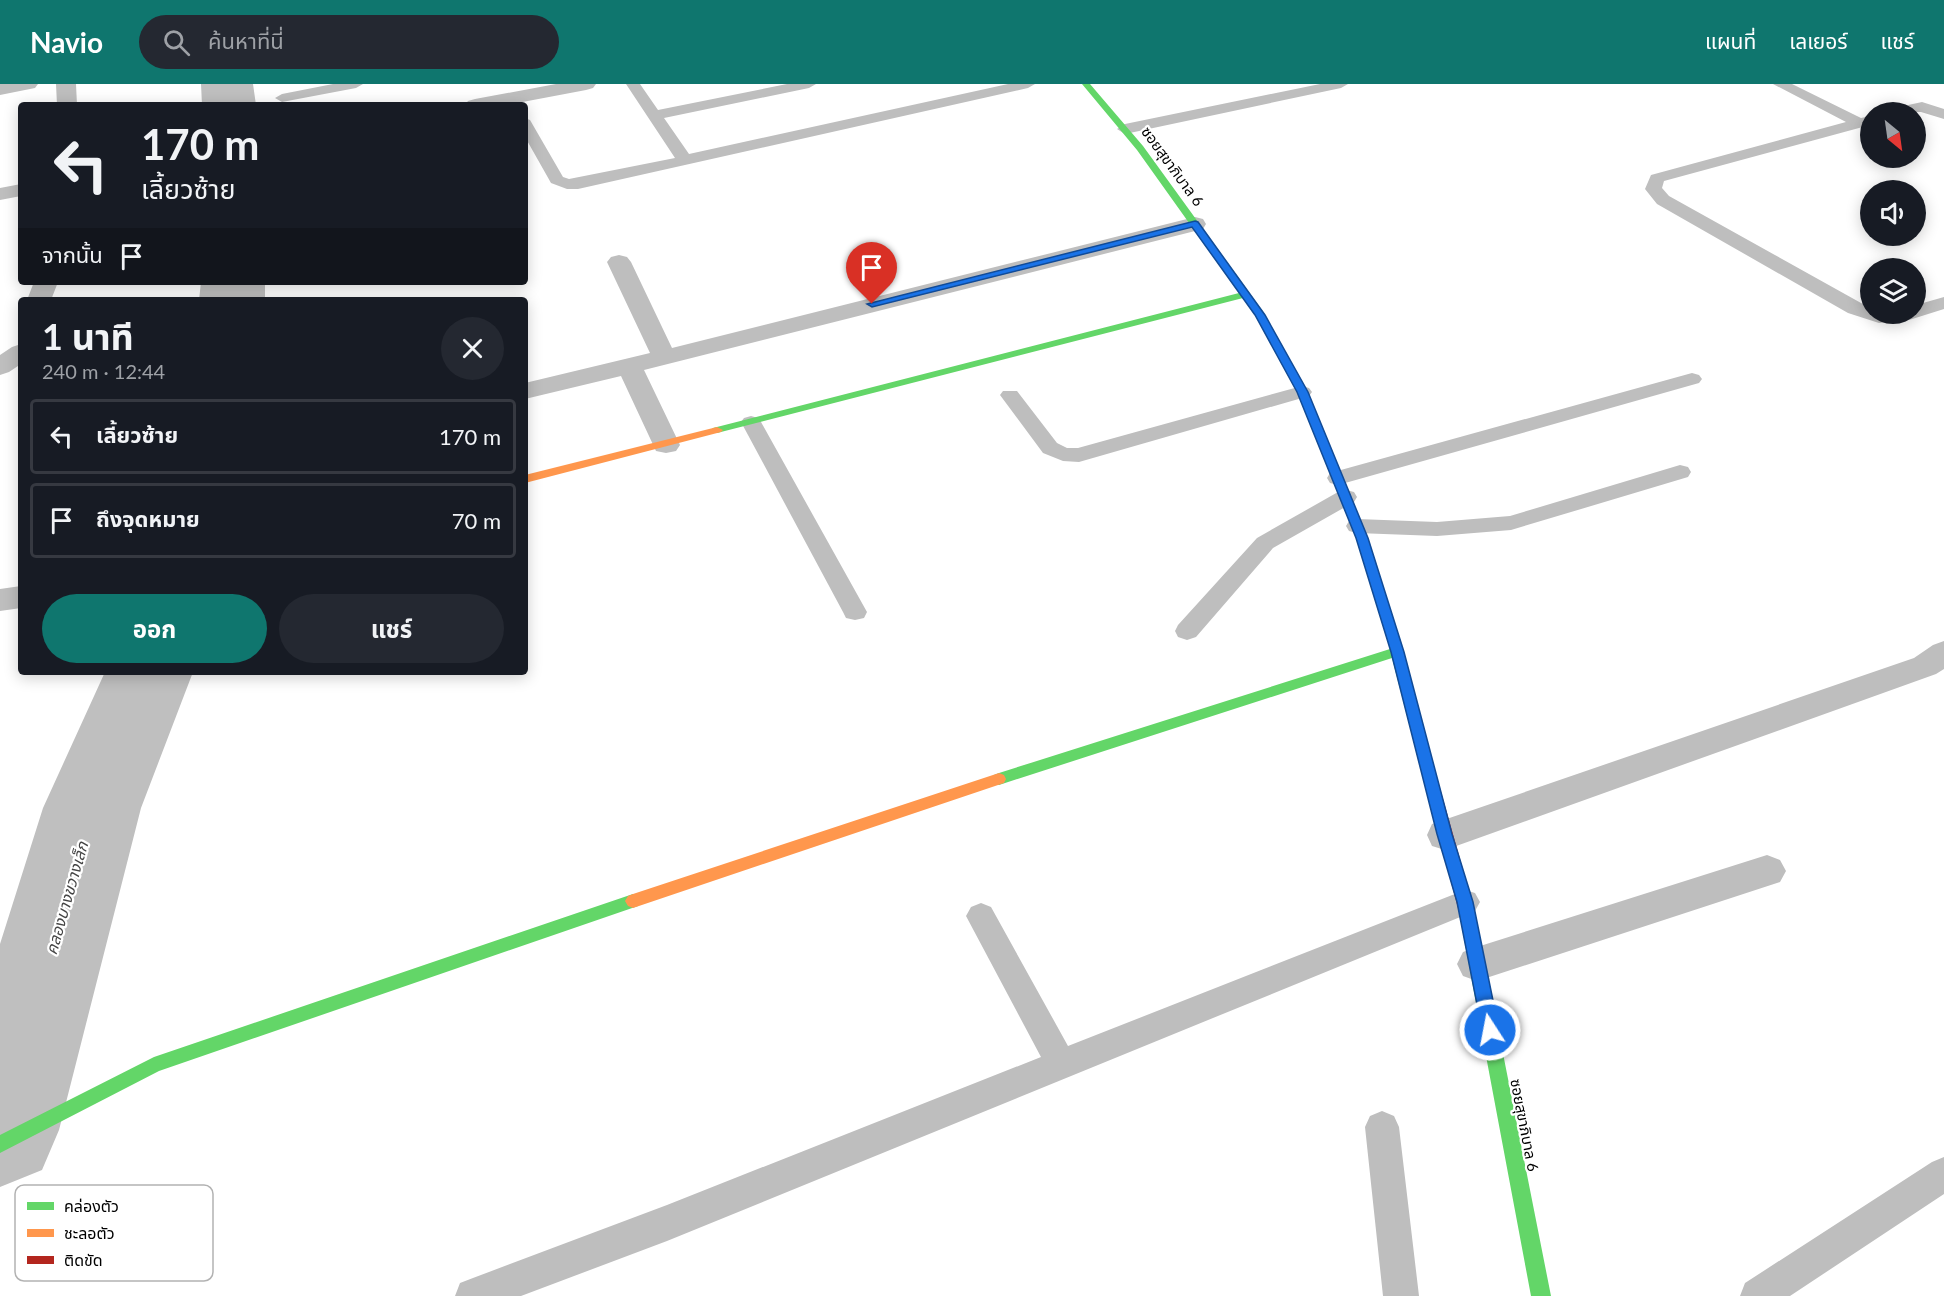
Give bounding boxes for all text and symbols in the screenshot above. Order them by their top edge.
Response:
search box [139,15,559,69]
text: Navio [30,25,103,59]
icon: search [160,26,193,59]
text: ค้นหาที่นี่ [208,27,284,54]
text: แผนที่ [1705,28,1756,53]
text: เลเยอร์ [1789,28,1848,53]
text: แชร์ [1881,28,1914,53]
north arrow [1860,102,1926,168]
map controls [1860,102,1926,324]
text: 170 m [141,119,259,169]
street label: ซอยสุขาภิบาล 6 [1137,123,1208,210]
icon: left [42,126,120,204]
text: เลี้ยวซ้าย [141,172,235,205]
button: sound [1860,180,1926,246]
icon: arrive [115,240,148,273]
text: จากนั้น [42,241,103,268]
pin [846,242,897,304]
icon: arrive [855,251,888,284]
button: layers [1860,258,1926,324]
text: 1 นาที [42,314,134,358]
button: close [441,317,504,380]
text: 240 m · 12:44 [42,359,165,383]
icon: left [45,420,78,453]
text: เลี้ยวซ้าย [96,421,178,448]
text: 170 m [439,423,501,450]
icon: arrive [45,504,78,537]
text: ถึงจุดหมาย [96,505,200,532]
text: 70 m [452,507,501,534]
button: ออก [42,594,267,663]
button: แชร์ [279,594,504,663]
water label: คลองบางขวางเล็ก [41,838,92,957]
position arrow [1458,998,1522,1062]
street label: ซอยสุขาภิบาล 6 [1506,1077,1543,1173]
legend [15,1185,213,1281]
text: คล่องตัว [64,1196,119,1215]
text: ชะลอตัว [64,1223,115,1242]
text: ติดขัด [64,1250,103,1269]

